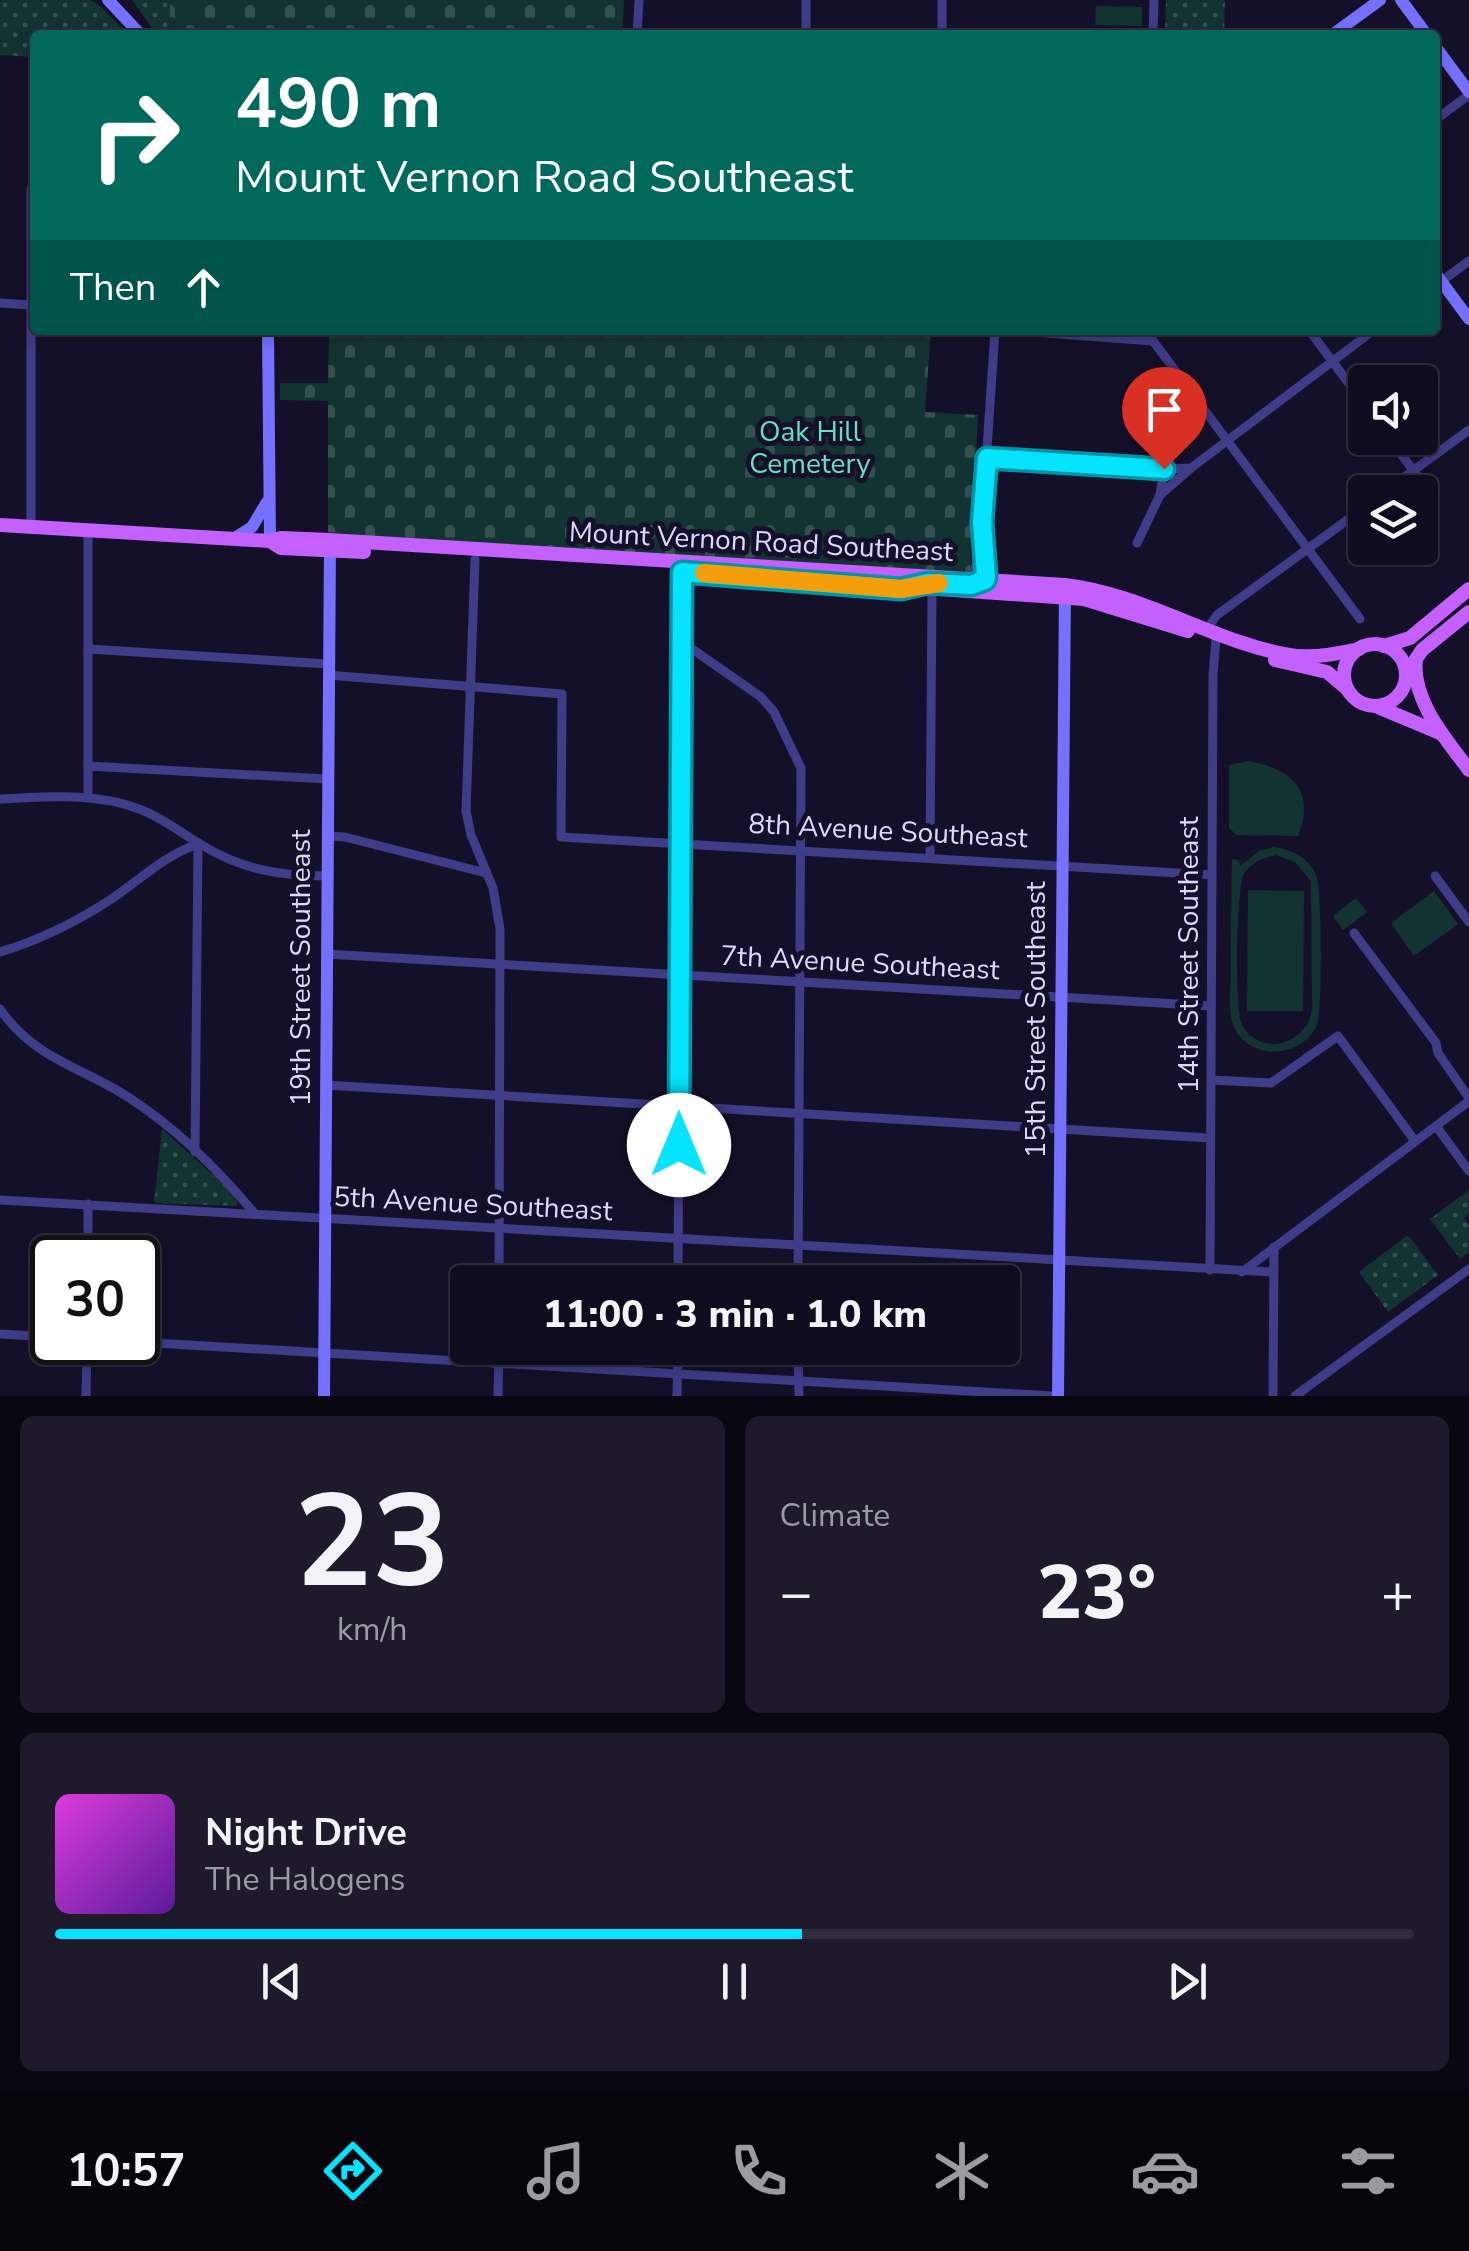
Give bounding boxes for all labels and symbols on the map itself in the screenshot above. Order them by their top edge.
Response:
pin [1122,367,1207,470]
park label: Oak Hill Cemetery [749,413,871,483]
street label: Mount Vernon Road Southeast [568,513,954,571]
street label: 8th Avenue Southeast [748,805,1029,857]
street label: 14th Street Southeast [1170,816,1208,1094]
street label: 19th Street Southeast [282,829,320,1107]
street label: 15th Street Southeast [1017,881,1055,1159]
street label: 7th Avenue Southeast [720,937,1001,989]
position arrow [627,1093,731,1197]
street label: 5th Avenue Southeast [333,1178,614,1230]
speed limit sign: 30 [30,1235,160,1365]

